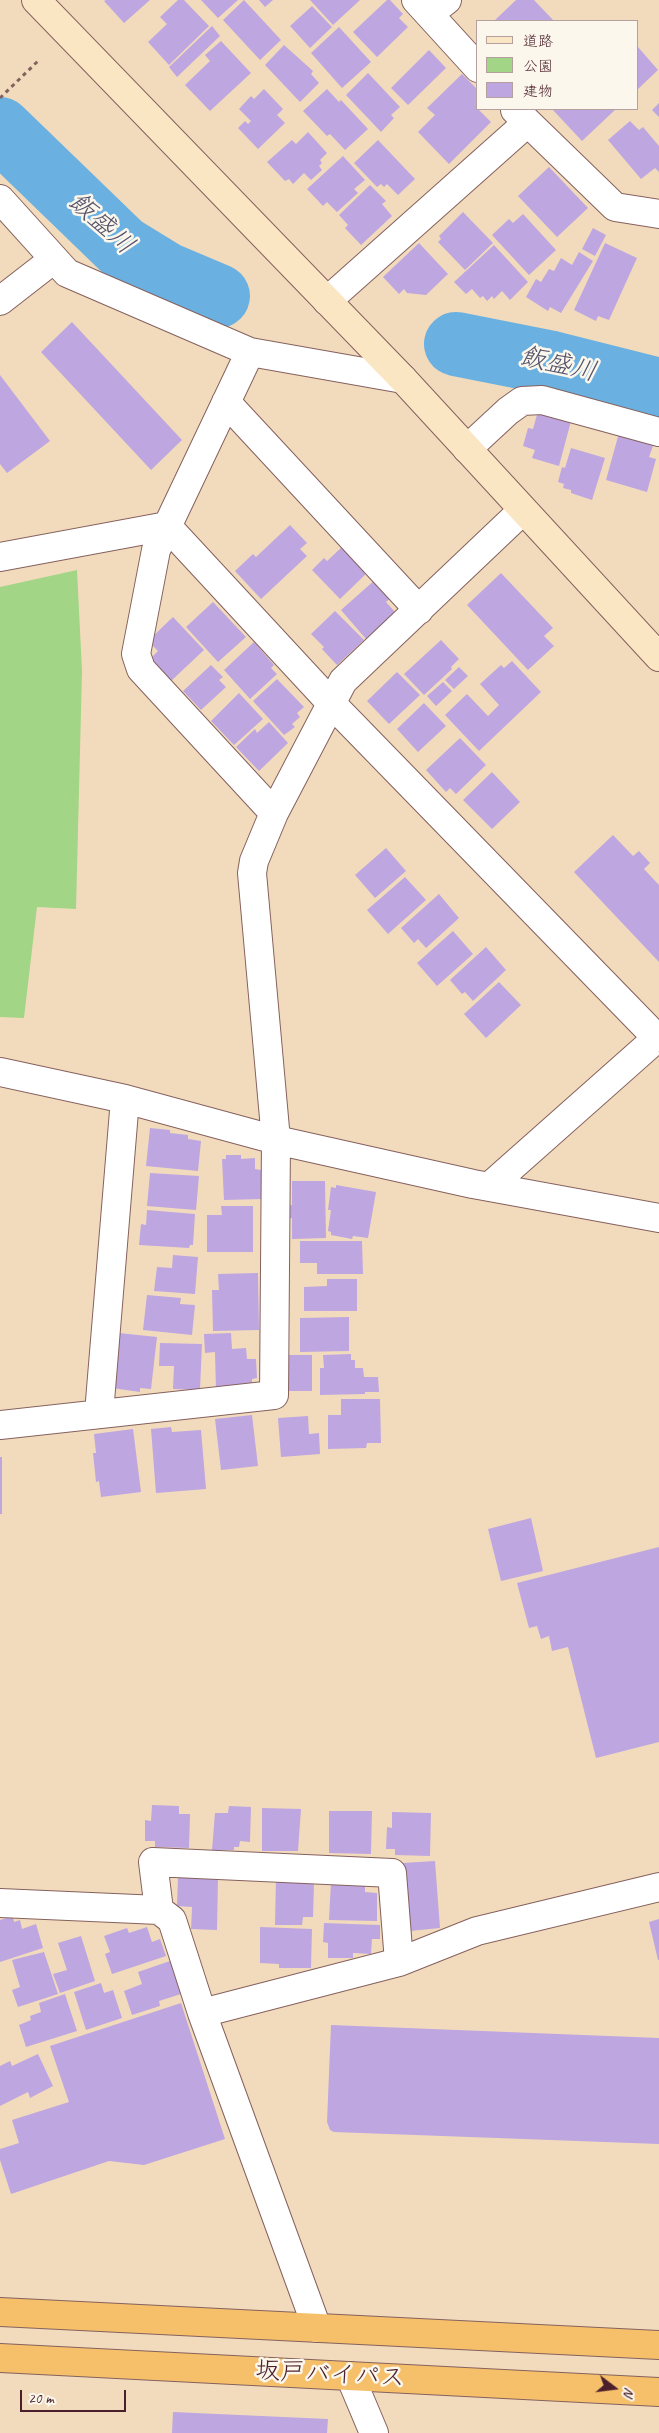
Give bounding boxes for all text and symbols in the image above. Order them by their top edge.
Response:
legend [477,20,639,110]
text: 道路 [523,32,553,51]
text: 公園 [523,57,553,76]
text: 建物 [523,82,553,101]
water label: 飯盛川 [62,186,140,262]
water label: 飯盛川 [516,341,600,389]
street label: 坂戸バイパス [254,2356,406,2394]
north arrow [589,2363,639,2413]
scale bar [22,2380,129,2412]
text: N [620,2386,638,2398]
text: 20 m [28,2389,54,2408]

